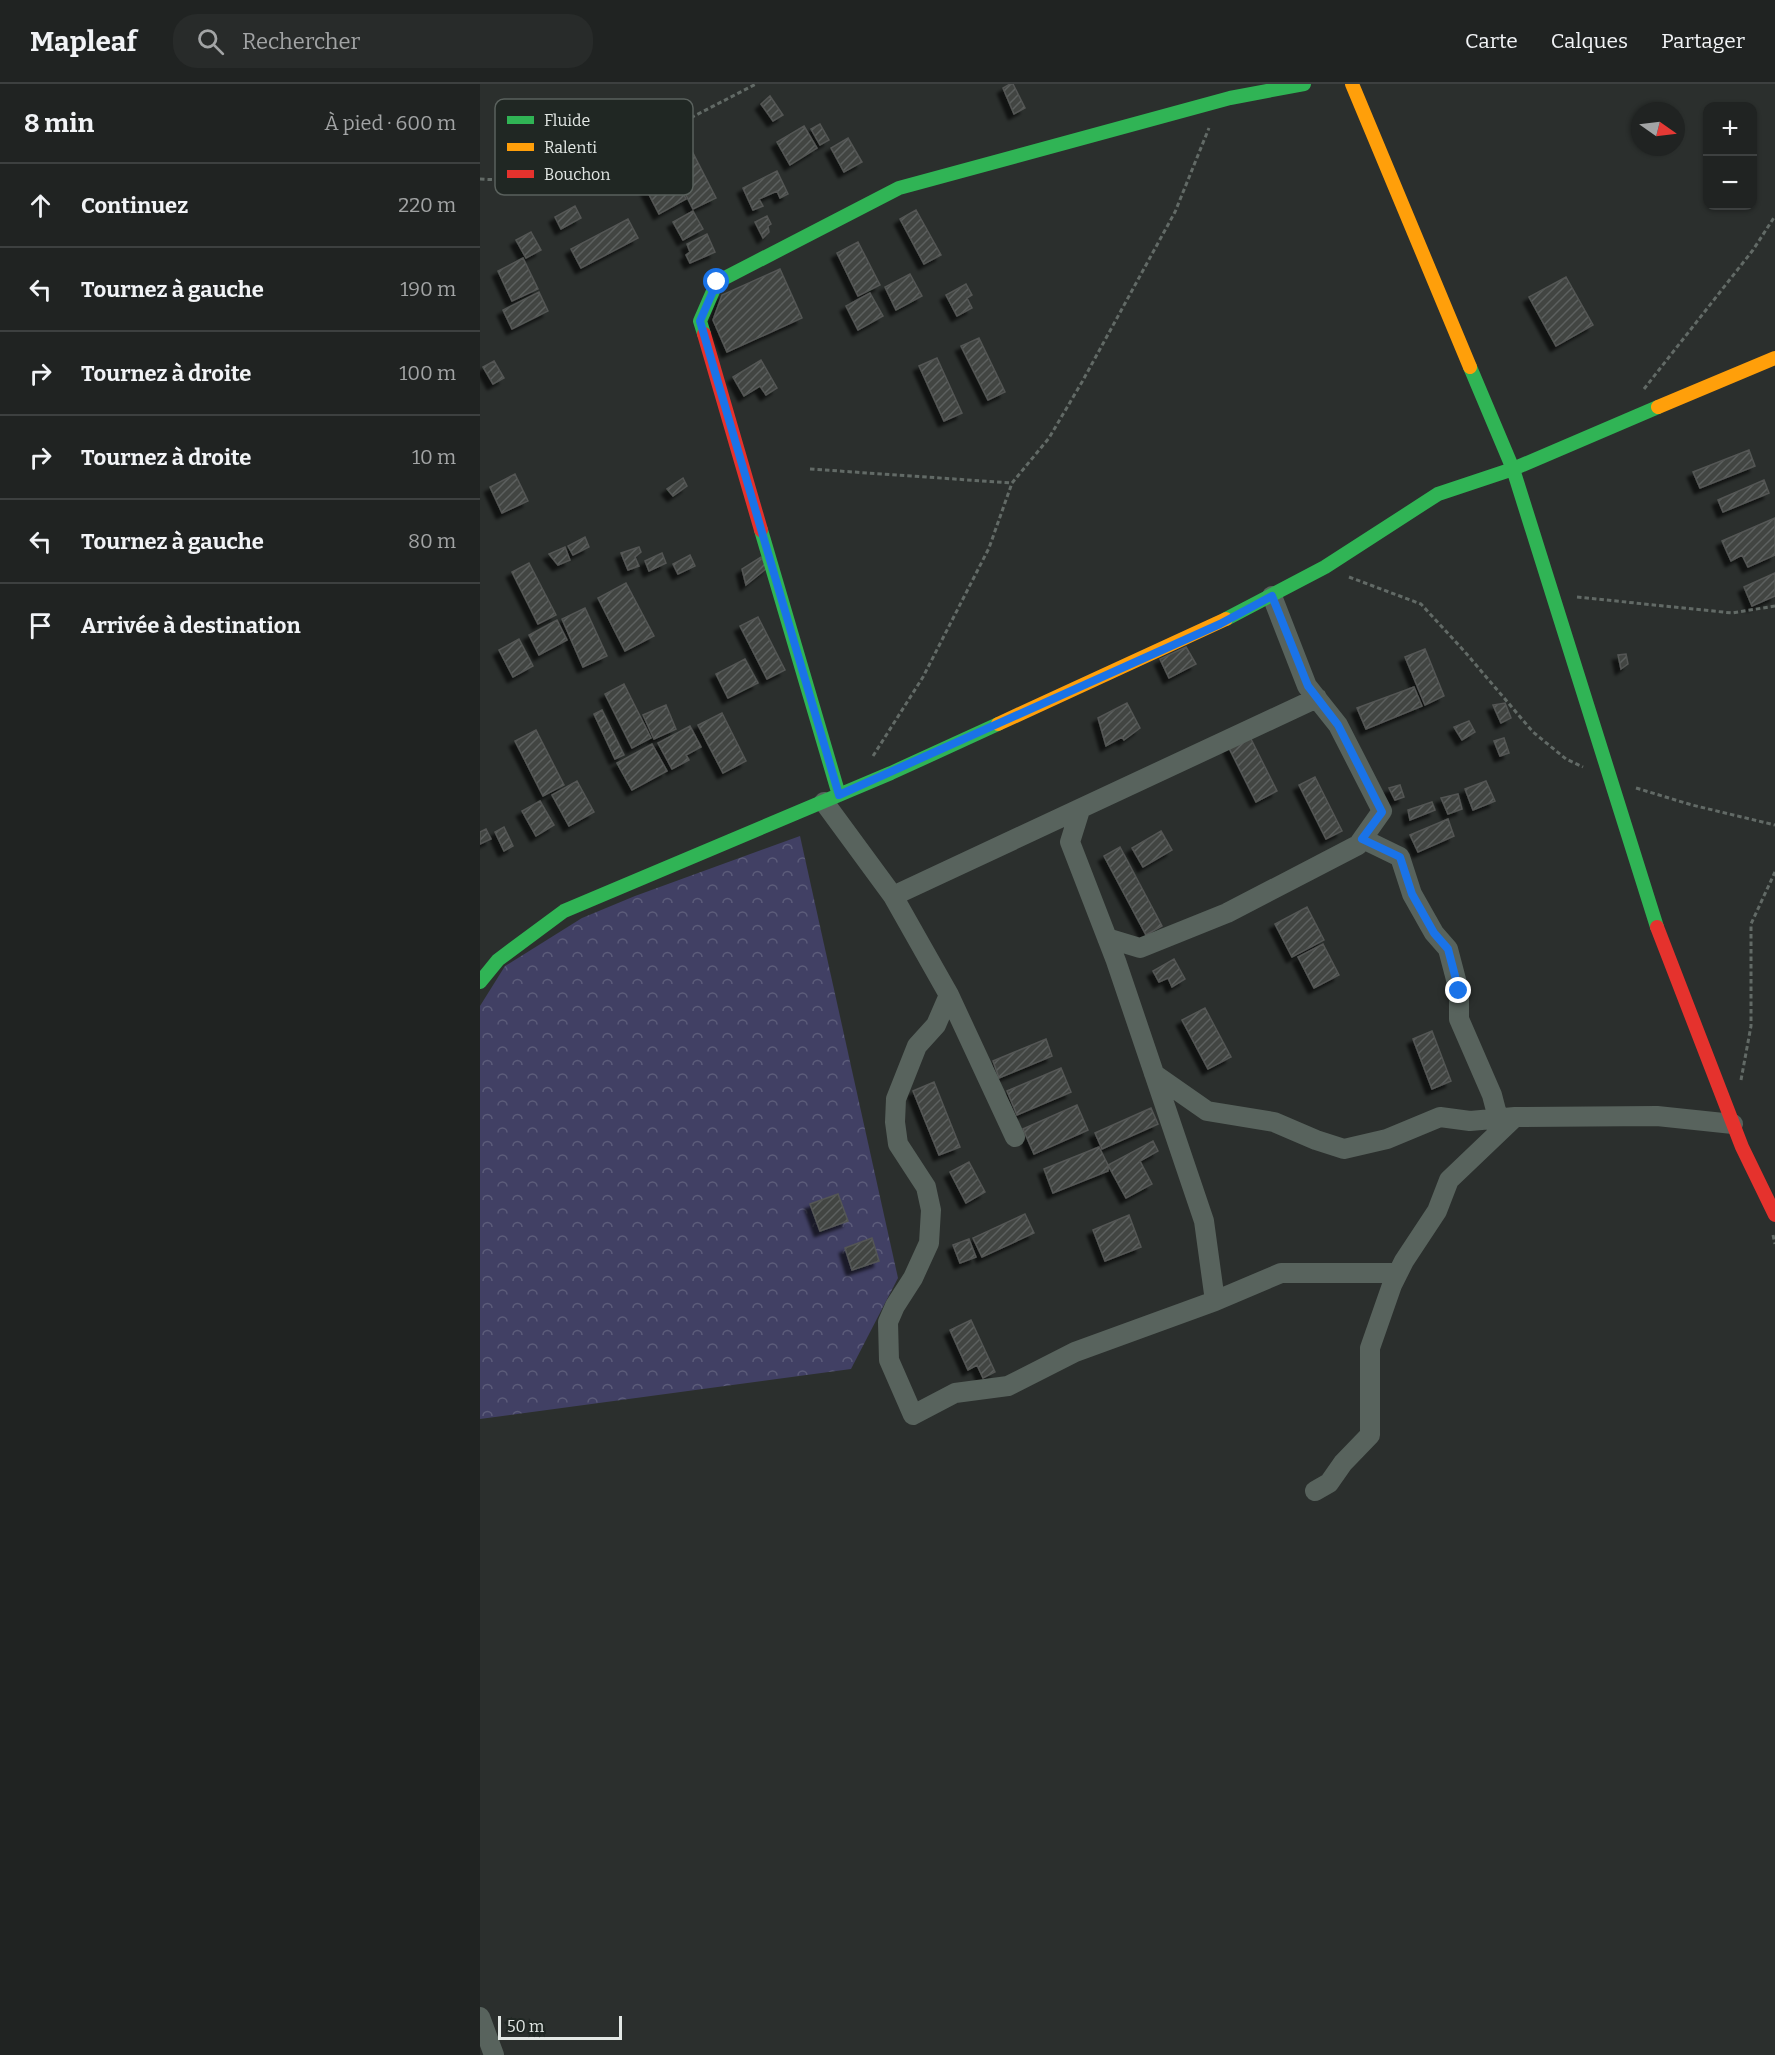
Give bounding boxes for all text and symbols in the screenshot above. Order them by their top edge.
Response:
search box [173,14,593,68]
text: Mapleaf [30,25,137,58]
icon: search [194,25,227,58]
text: Rechercher [242,28,360,55]
text: Carte [1465,28,1518,54]
text: Calques [1551,28,1628,54]
text: Partager [1661,28,1745,54]
legend [495,99,693,195]
north arrow [1631,102,1685,156]
map controls [1703,102,1757,210]
button: + [1703,102,1757,156]
text: 8 min [24,108,94,139]
text: À pied · 600 m [324,111,456,135]
text: Fluide [544,111,590,130]
text: Ralenti [544,138,597,157]
button: − [1703,156,1757,210]
text: Bouchon [544,165,610,184]
icon: ahead [24,189,57,222]
text: Continuez [81,192,188,219]
text: 220 m [398,193,456,217]
route start [703,268,729,294]
icon: left [24,273,57,306]
text: Tournez à gauche [81,276,264,303]
text: 190 m [400,277,456,301]
icon: right [24,357,57,390]
text: Tournez à droite [81,360,251,387]
text: 100 m [399,361,456,385]
icon: right [24,441,57,474]
text: Tournez à droite [81,444,251,471]
text: 10 m [412,445,456,469]
icon: left [24,525,57,558]
text: Tournez à gauche [81,528,264,555]
text: 80 m [408,529,456,553]
icon: arrive [24,609,57,642]
text: Arrivée à destination [81,612,301,639]
route end [1445,977,1471,1003]
scale bar [498,2013,622,2040]
text: 50 m [507,2017,544,2036]

